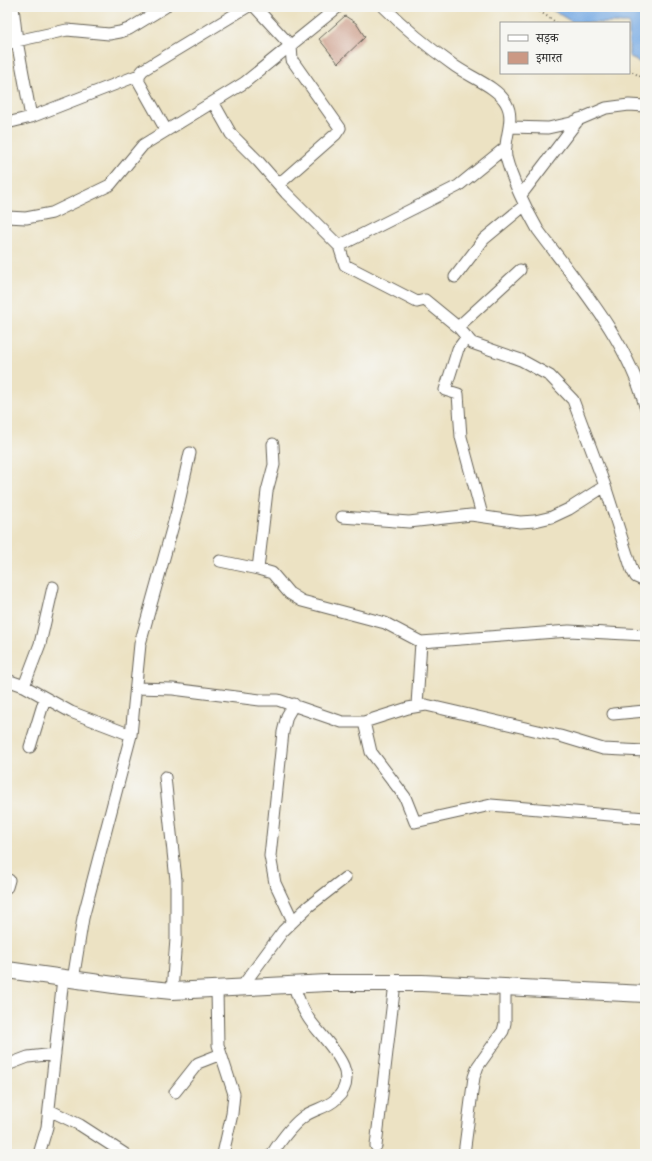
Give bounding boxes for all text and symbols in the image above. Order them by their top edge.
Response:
legend [500,22,630,74]
text: सड़क [535,29,560,46]
text: इमारत [535,49,563,66]

